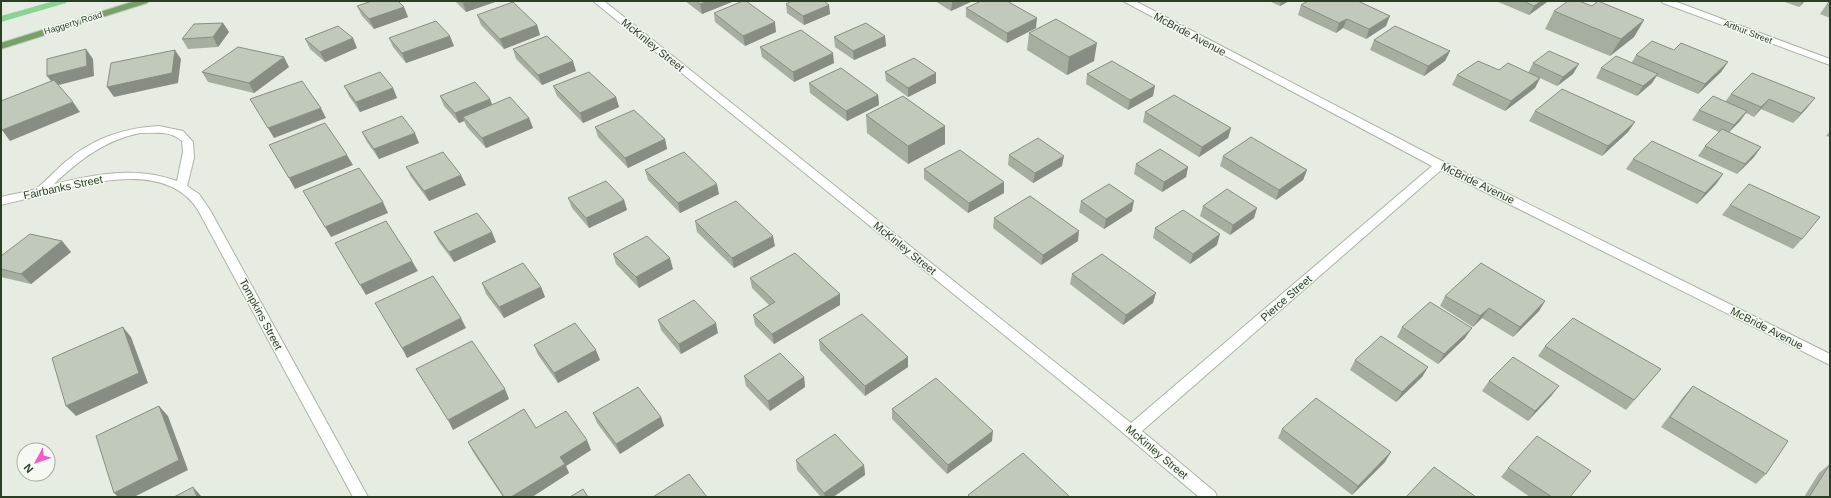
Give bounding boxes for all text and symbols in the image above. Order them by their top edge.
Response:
street label: Haggerty Road [43,9,103,37]
street label: McBride Avenue [1152,10,1228,58]
street label: McKinley Street [619,16,687,74]
street label: Arthur Street [1722,18,1774,46]
street label: McBride Avenue [1439,160,1517,206]
street label: Fairbanks Street [22,173,104,201]
street label: McKinley Street [871,219,939,277]
street label: Pierce Street [1258,273,1314,323]
street label: Tompkins Street [237,276,285,352]
street label: McBride Avenue [1729,305,1805,351]
street label: McKinley Street [1124,423,1190,481]
north arrow [16,442,56,482]
text: N [21,461,35,475]

